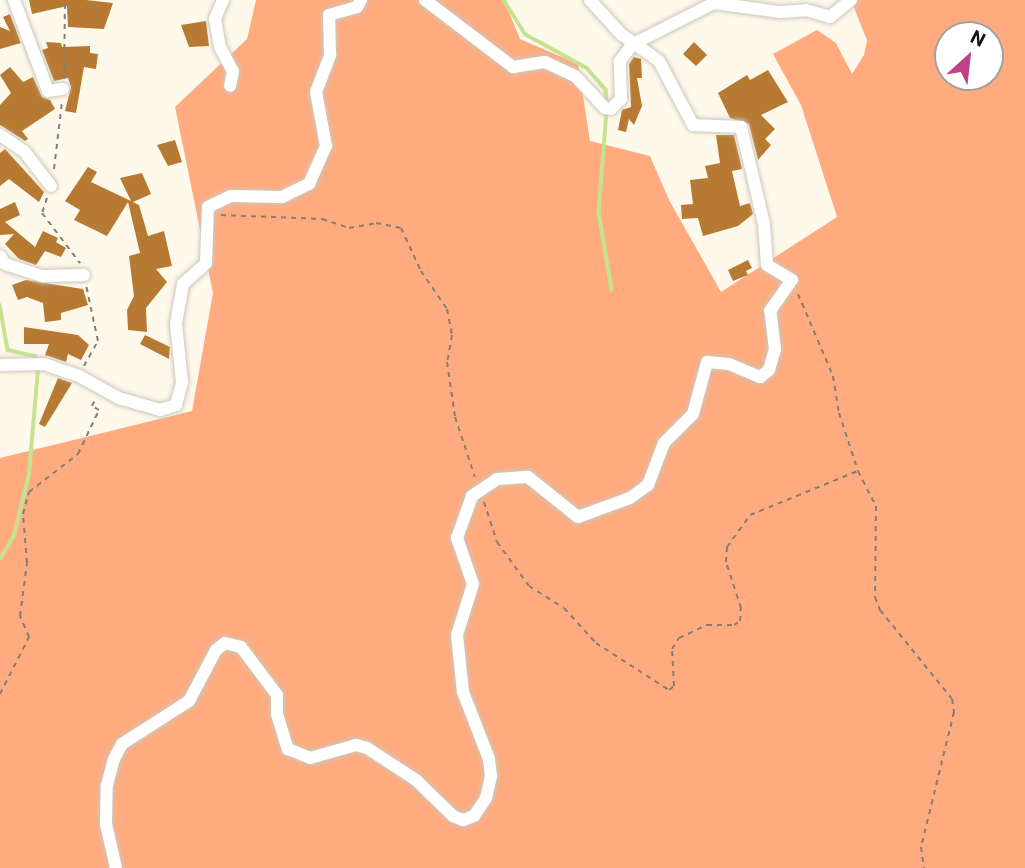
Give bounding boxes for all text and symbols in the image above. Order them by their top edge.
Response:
north arrow [934,21,1004,91]
text: N [967,25,989,52]

